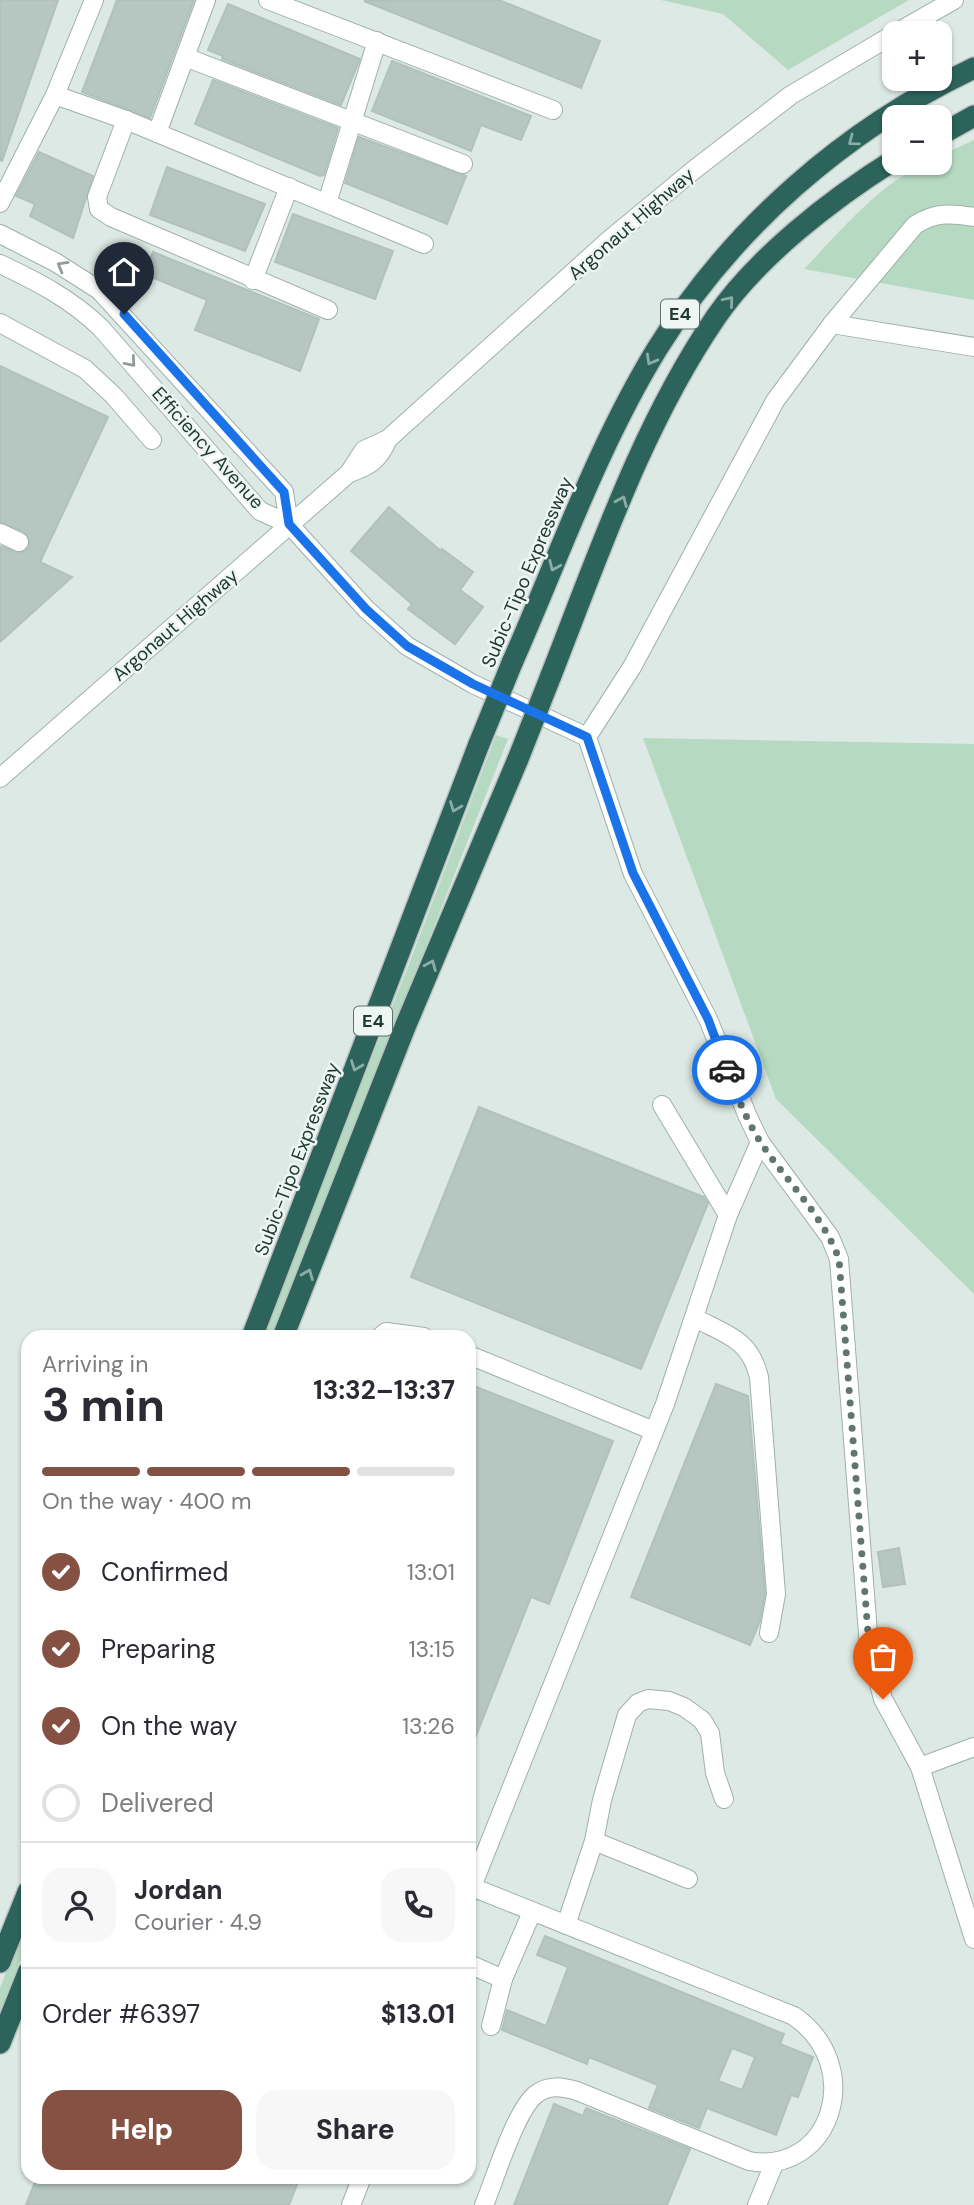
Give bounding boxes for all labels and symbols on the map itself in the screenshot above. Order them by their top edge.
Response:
one-way arrow [848,133,861,145]
street label: Argonaut Highway [563,162,700,286]
pin [94,242,154,314]
one-way arrow [57,261,70,274]
one-way arrow [721,297,733,310]
road number: E4 [661,300,699,328]
one-way arrow [646,353,659,366]
one-way arrow [123,354,135,367]
street label: Efficiency Avenue [146,382,270,514]
street label: Subic-Tipo Expressway [475,472,579,671]
one-way arrow [614,496,628,508]
one-way arrow [548,559,562,571]
street label: Argonaut Highway [107,563,244,687]
one-way arrow [449,801,463,813]
one-way arrow [423,959,437,971]
road number: E4 [354,1006,392,1036]
courier [692,1035,762,1105]
street label: Subic-Tipo Expressway [249,1058,346,1259]
one-way arrow [351,1059,365,1071]
one-way arrow [299,1268,313,1280]
pin [853,1627,913,1699]

